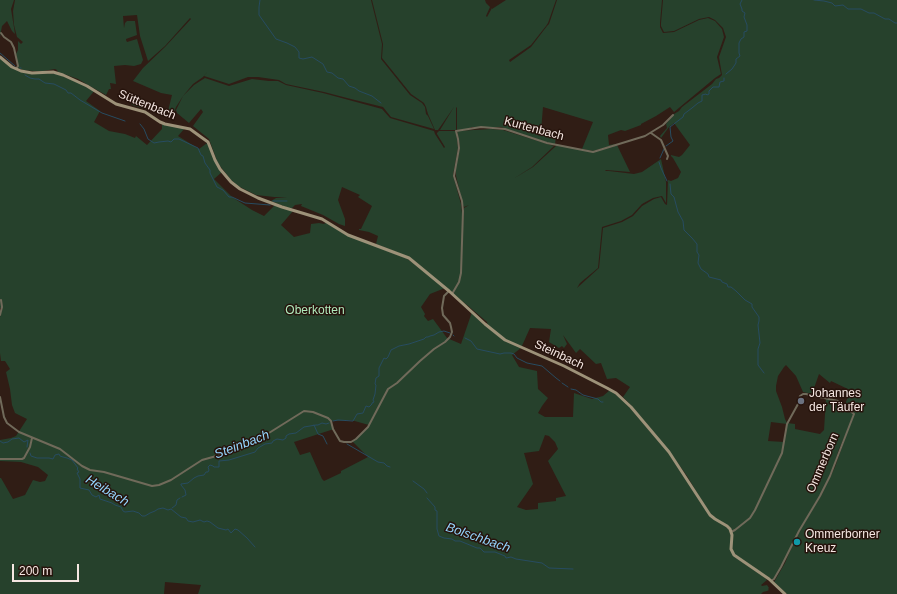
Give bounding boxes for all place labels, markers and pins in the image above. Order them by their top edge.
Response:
place label: Johannes der Täufer [809,387,864,415]
marker: Johannes der Täufer [796,396,806,406]
place label: Ommerborner Kreuz [805,528,880,556]
marker: Ommerborner Kreuz [792,537,802,547]

